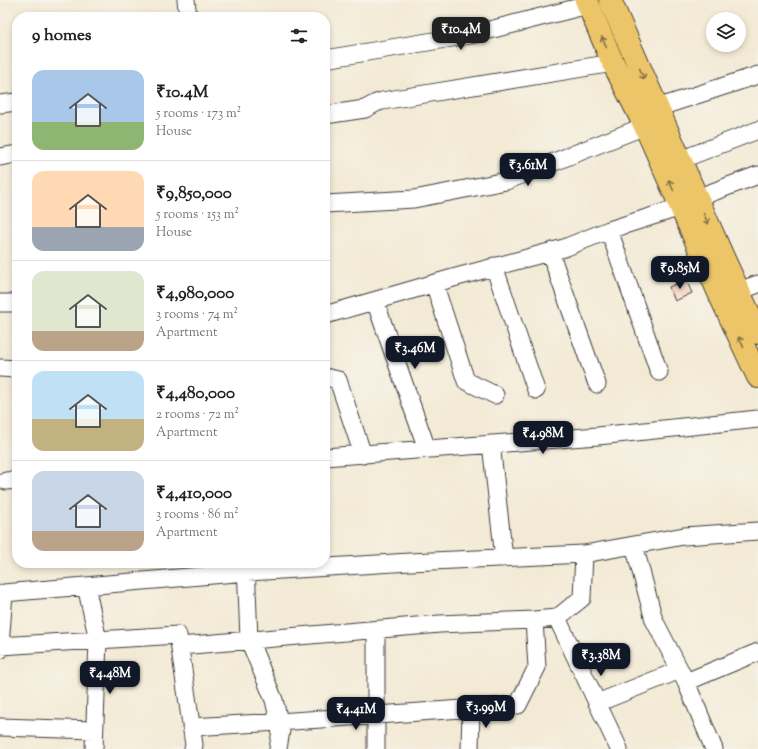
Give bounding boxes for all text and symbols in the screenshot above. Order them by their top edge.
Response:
map controls [706,12,746,52]
button: layers [706,12,746,52]
pin: ₹10.4M [428,17,494,51]
text: ₹10.4M [441,21,481,39]
text: 9 homes [32,24,91,48]
icon: filters [288,25,310,47]
one-way arrow [600,36,607,48]
one-way arrow [639,68,647,80]
text: ₹10.4M [156,81,208,105]
icon: home [64,86,112,134]
text: 5 rooms · 173 m² [156,105,241,123]
text: House [156,123,192,141]
pin: ₹3.61M [495,153,561,187]
text: ₹3.61M [509,157,547,175]
one-way arrow [667,179,674,191]
text: ₹9,850,000 [156,182,232,206]
icon: home [64,187,112,235]
text: 5 rooms · 153 m² [156,206,239,224]
one-way arrow [703,212,710,224]
text: House [156,224,192,242]
pin: ₹9.85M [647,256,713,290]
text: ₹9.85M [660,260,700,278]
text: ₹4,980,000 [156,282,234,306]
icon: home [64,287,112,335]
text: 3 rooms · 74 m² [156,306,238,324]
text: Apartment [156,324,217,342]
pin: ₹3.46M [382,336,448,370]
one-way arrow [737,336,745,348]
text: ₹3.46M [395,340,435,358]
text: ₹4,480,000 [156,382,235,406]
icon: home [64,387,112,435]
text: 2 rooms · 72 m² [156,406,239,424]
pin: ₹4.98M [510,421,576,455]
text: Apartment [156,424,217,442]
text: ₹4.98M [522,425,564,443]
text: ₹4,410,000 [156,482,232,506]
icon: home [64,487,112,535]
text: 3 rooms · 86 m² [156,506,239,524]
text: Apartment [156,524,217,542]
pin: ₹3.38M [568,643,634,677]
text: ₹3.38M [581,647,621,665]
pin: ₹4.48M [77,661,143,695]
text: ₹4.48M [89,665,131,683]
pin: ₹3.99M [453,695,519,729]
pin: ₹4.41M [323,697,389,731]
text: ₹3.99M [466,699,506,717]
text: ₹4.41M [336,701,376,719]

